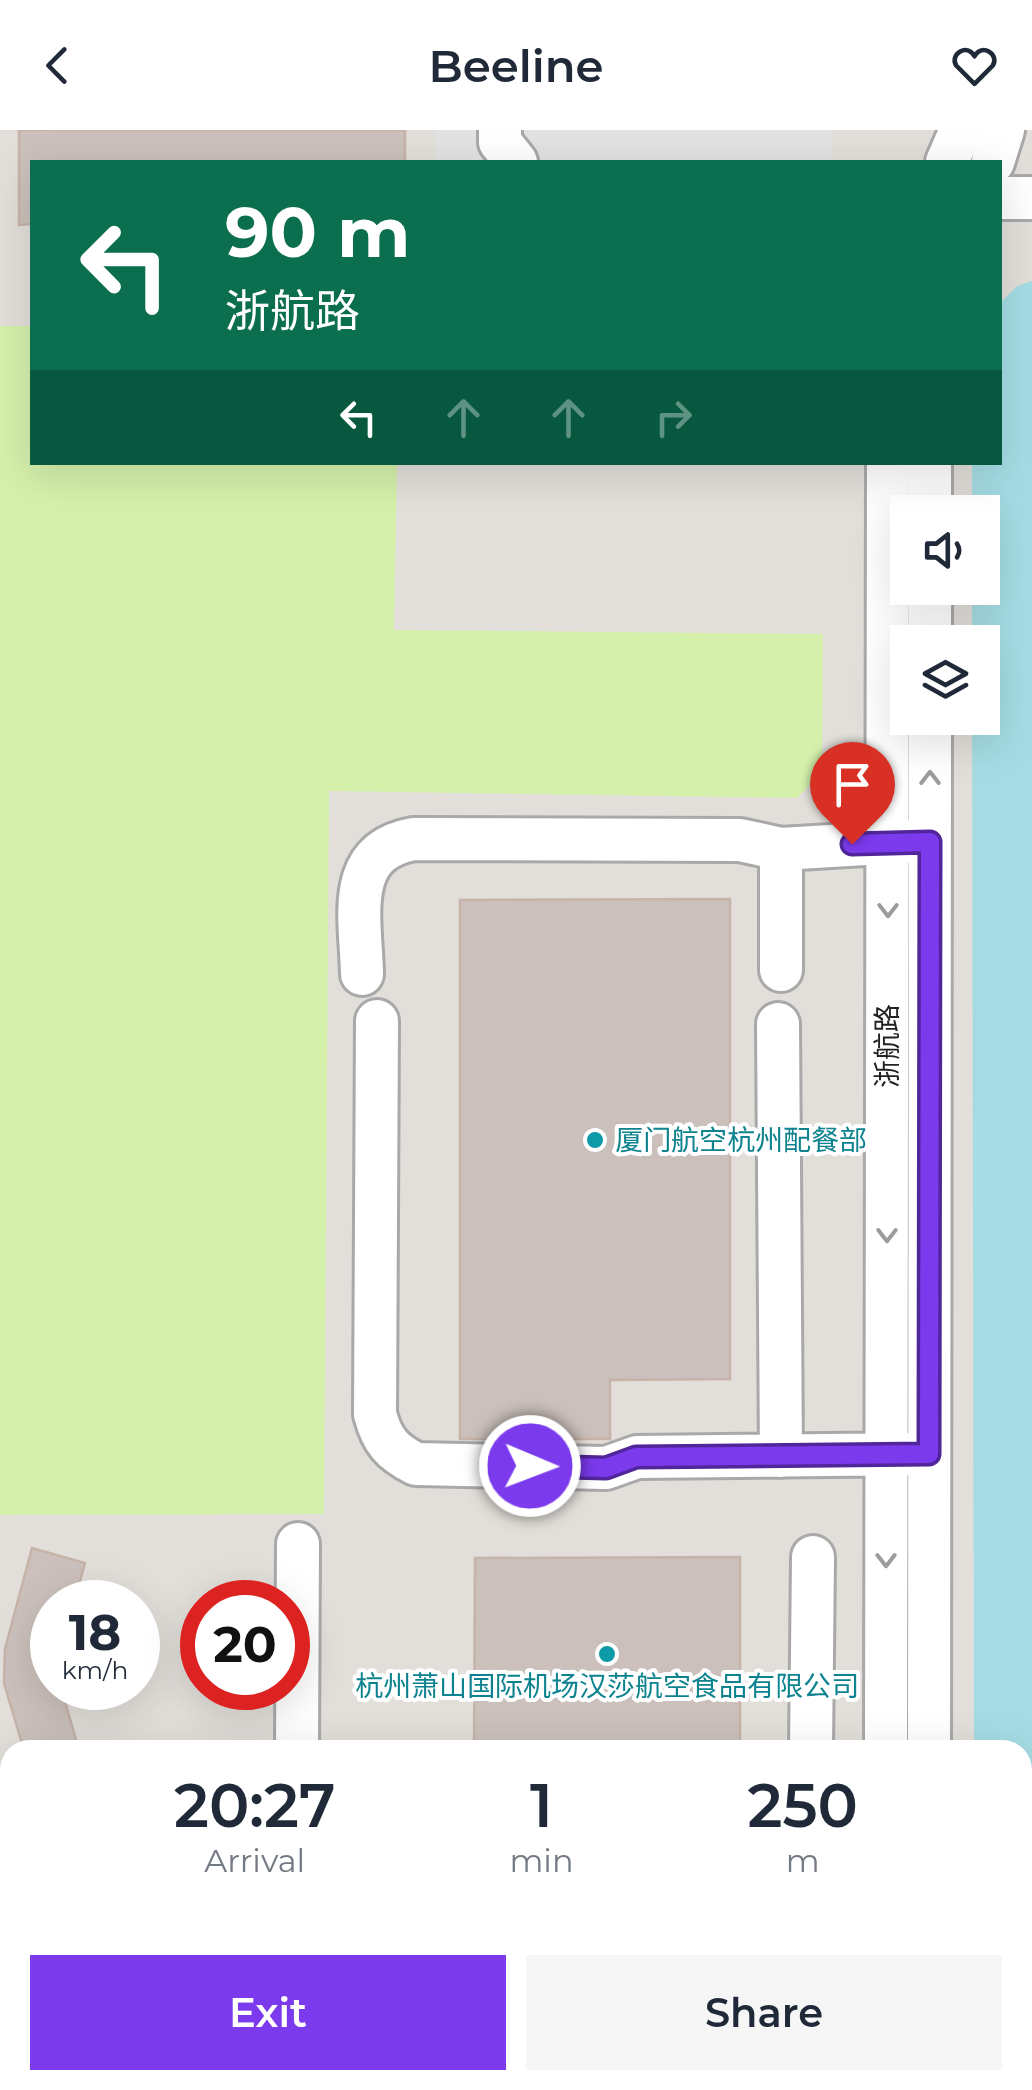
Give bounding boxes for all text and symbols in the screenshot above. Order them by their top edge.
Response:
icon: back [30,38,85,93]
text: Beeline [428,38,604,93]
icon: heart [947,38,1002,93]
text: 90 m [225,189,410,275]
icon: left [60,200,190,330]
text: 浙航路 [225,283,360,338]
icon: left [331,390,386,445]
icon: ahead [436,390,491,445]
icon: ahead [541,390,596,445]
icon: right [646,390,701,445]
map controls [890,495,1000,735]
button: sound [890,495,1000,605]
button: layers [890,625,1000,735]
pin [810,742,895,845]
icon: arrive [825,757,880,812]
one-way arrow [919,769,941,784]
one-way arrow [877,902,899,918]
street label: 浙航路 [870,1004,904,1088]
place label: 厦门航空杭州配餐部 [615,1123,867,1157]
marker: 厦门航空杭州配餐部 [584,1129,606,1151]
one-way arrow [876,1228,898,1243]
position arrow [478,1414,582,1518]
one-way arrow [875,1552,897,1568]
speed limit sign: 20 [180,1580,310,1710]
text: 18 [69,1602,121,1663]
marker: 杭州萧山国际机场汉莎航空食品有限公司 [596,1643,618,1665]
text: km/h [62,1655,128,1685]
place label: 杭州萧山国际机场汉莎航空食品有限公司 [355,1669,859,1703]
text: 20:27 [174,1769,335,1842]
text: 1 [530,1769,553,1842]
text: 250 [748,1769,858,1842]
text: Arrival [204,1841,305,1880]
text: min [509,1841,574,1880]
text: m [786,1841,820,1880]
button: Exit [30,1955,506,2070]
button: Share [526,1955,1002,2070]

